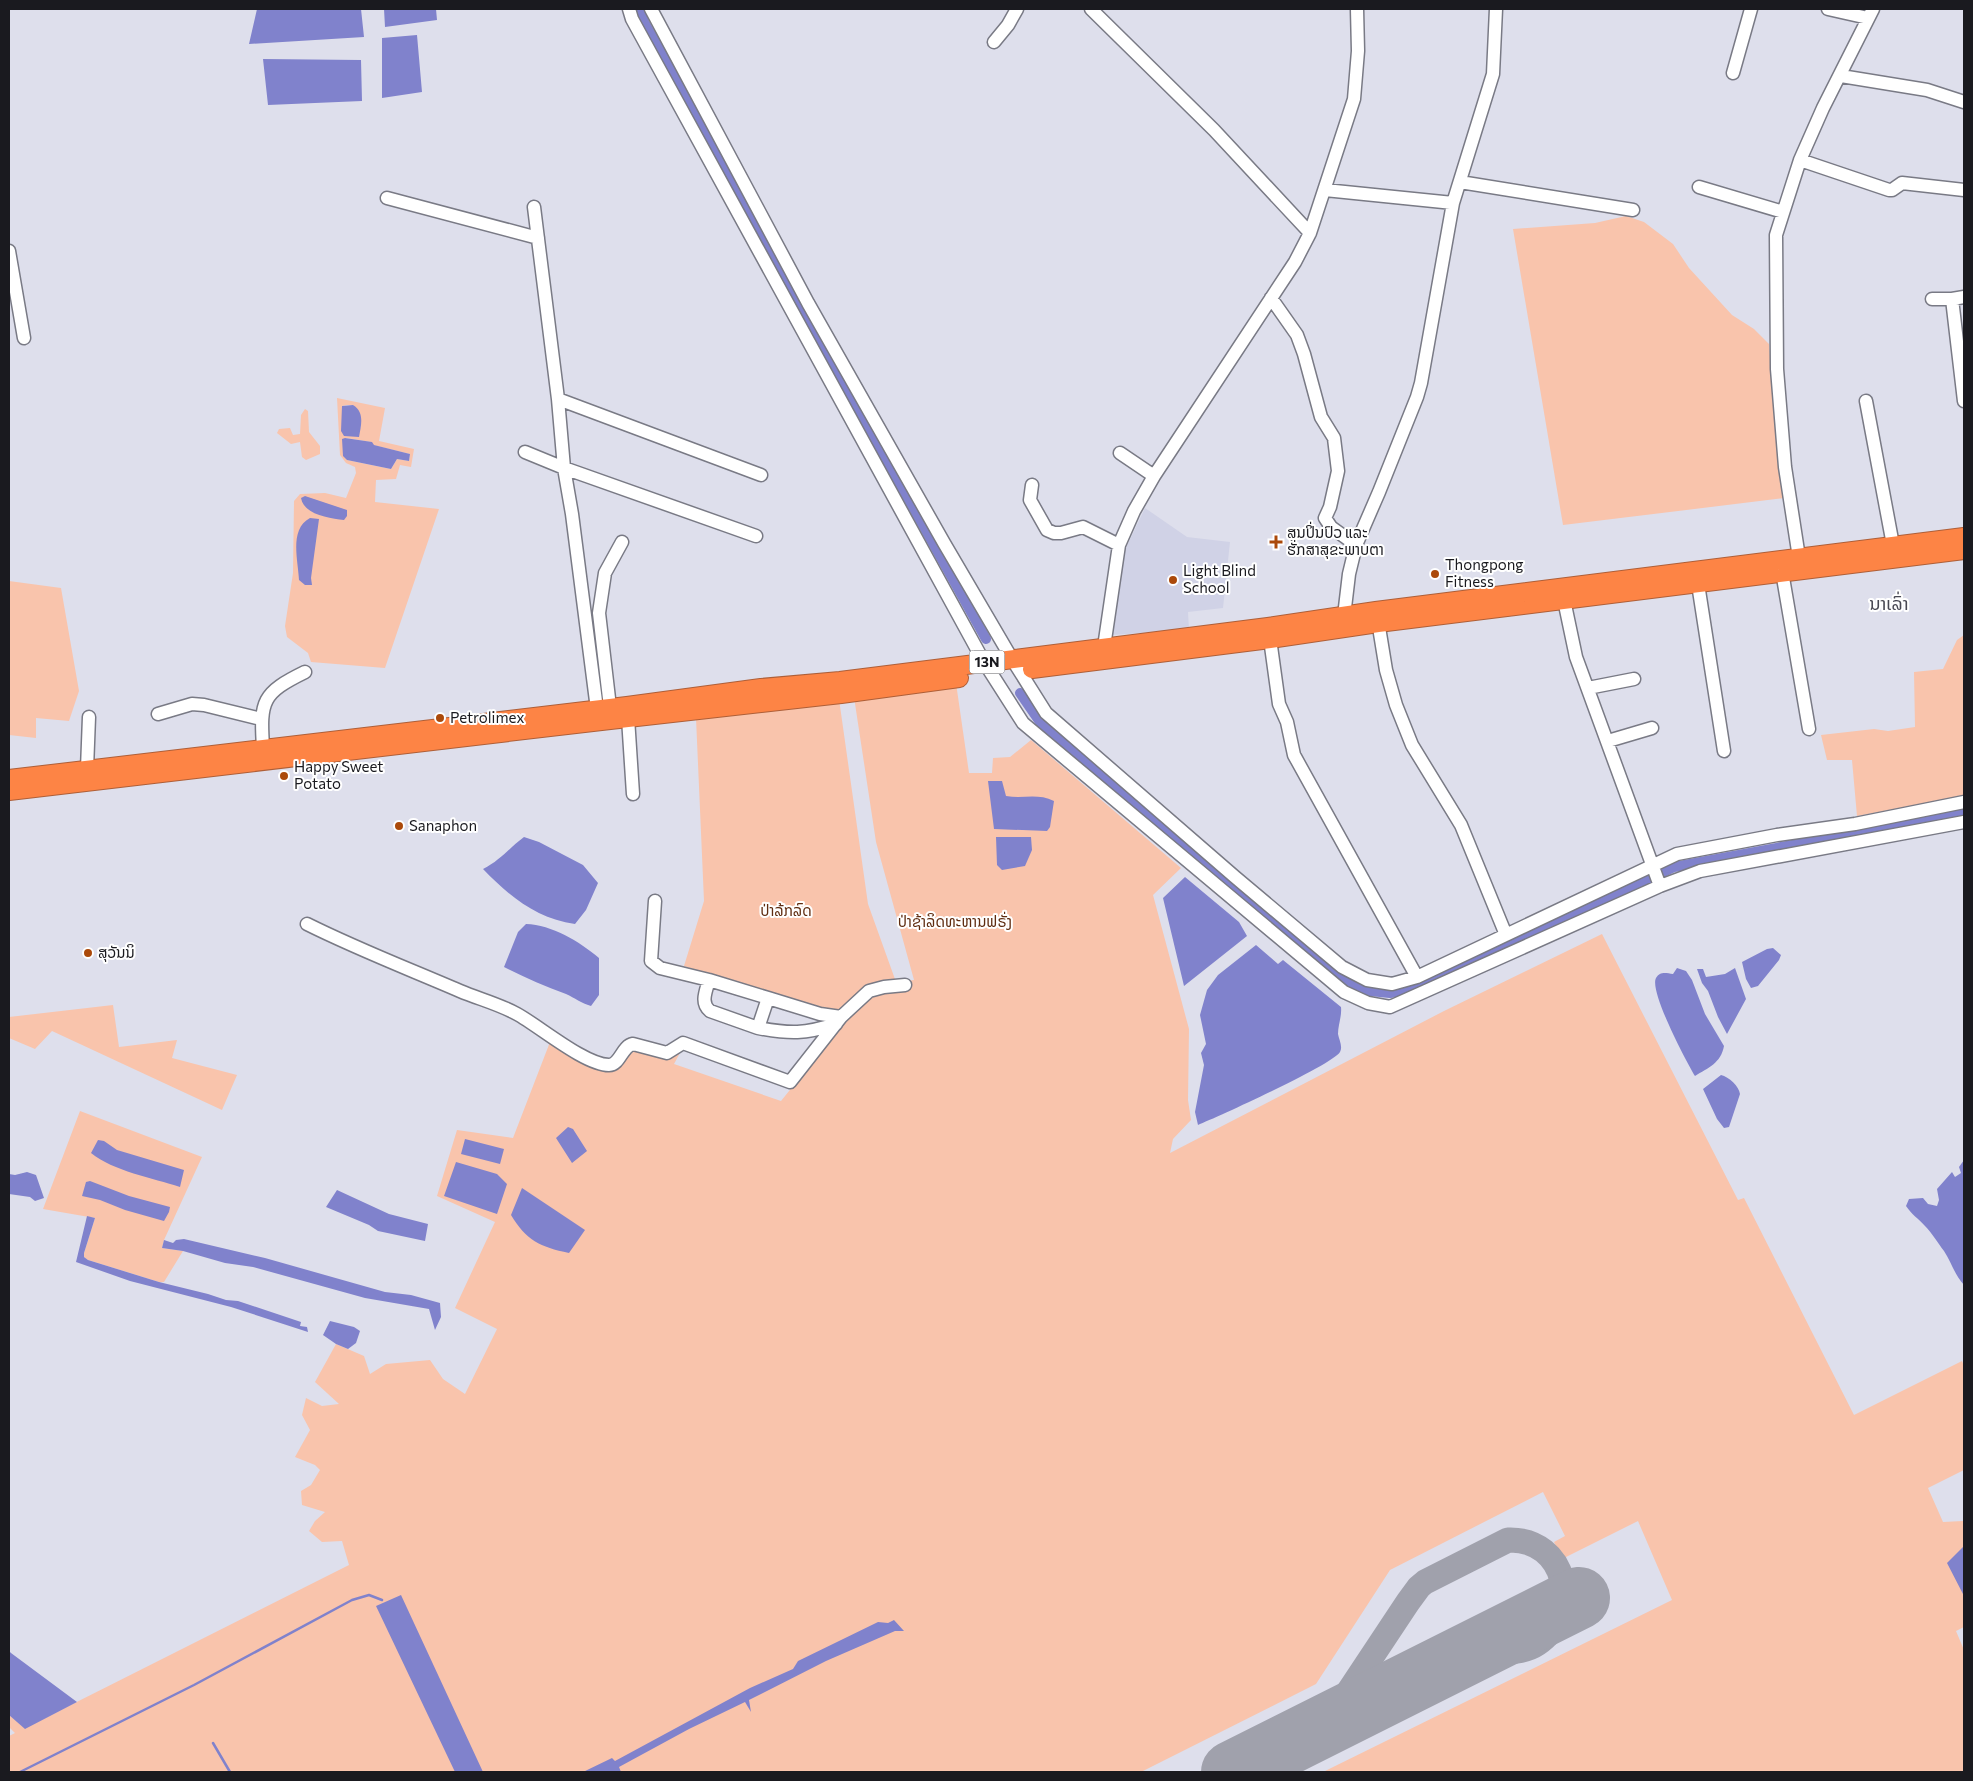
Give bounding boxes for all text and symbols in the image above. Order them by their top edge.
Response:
place label: ສູນປິ່ນປົວ ແລະ ຮັກສາສຸຂະພາບຕາ [1287,521,1384,560]
marker: ສູນປິ່ນປົວ ແລະ ຮັກສາສຸຂະພາບຕາ [1269,535,1283,549]
place label: Thongpong Fitness [1445,555,1523,590]
place label: Light Blind School [1183,561,1256,596]
marker: Thongpong Fitness [1429,568,1441,580]
marker: Light Blind School [1167,574,1179,586]
district label: ນາເລົ່າ [1869,591,1909,614]
road number: 13N [970,650,1004,674]
place label: Petrolimex [450,708,524,726]
marker: Petrolimex [434,712,446,724]
place label: Happy Sweet Potato [294,757,383,792]
marker: Happy Sweet Potato [278,770,290,782]
place label: Sanaphon [409,816,477,834]
marker: Sanaphon [393,820,405,832]
park label: ປ່າລ້ກລົດ [760,901,812,919]
park label: ປ່າຊ້າລິດທະຫານຟຣັ່ງ [898,911,1012,930]
place label: ສຸວັນນິ [98,943,135,963]
marker: ສຸວັນນິ [82,947,94,959]

